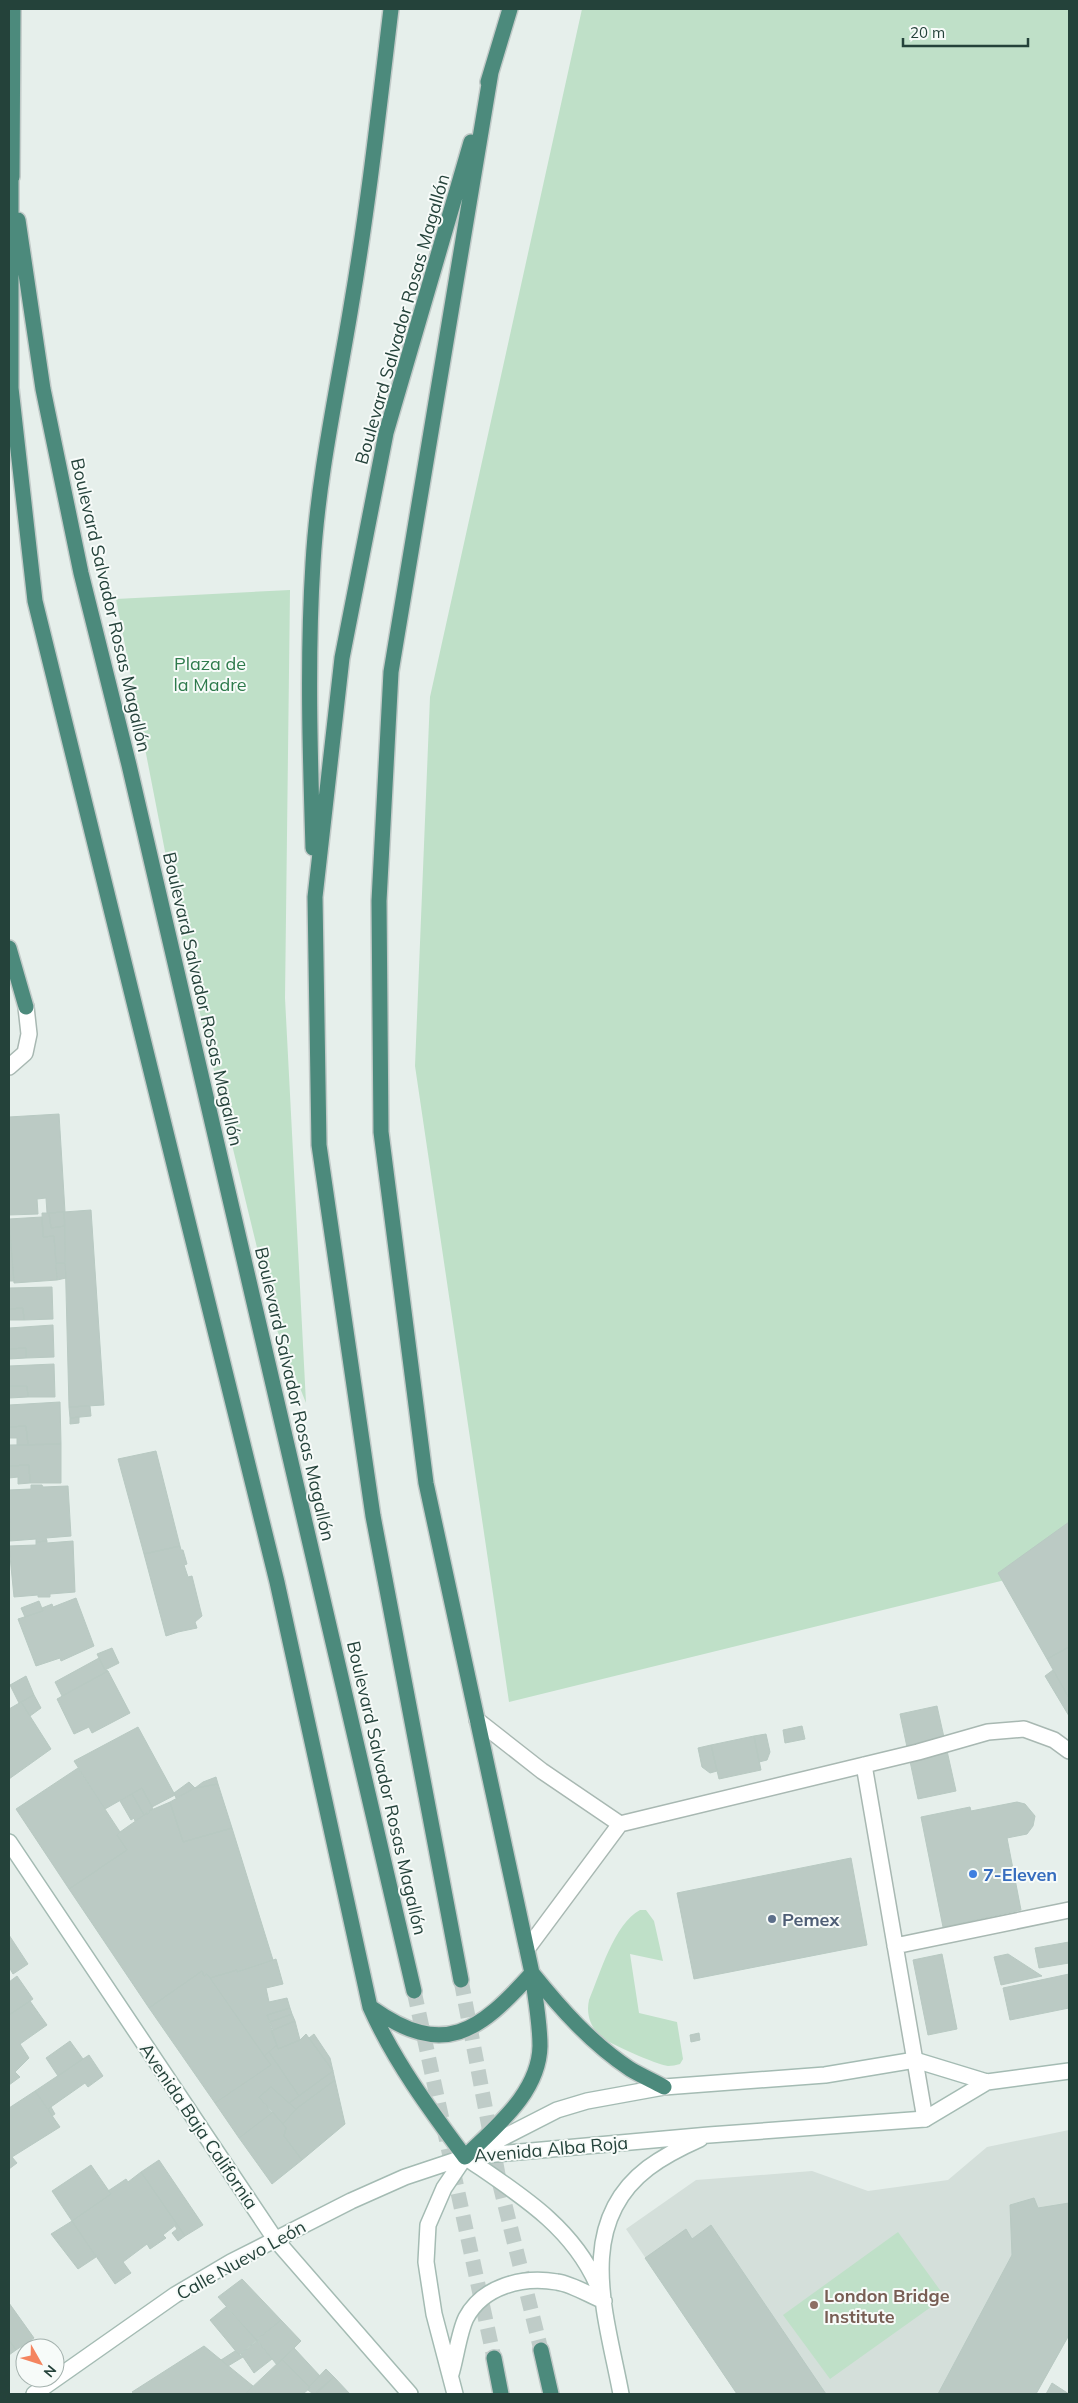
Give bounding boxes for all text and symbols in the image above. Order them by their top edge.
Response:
scale bar [903,15,1028,47]
text: 20 m [910,23,945,42]
street label: Boulevard Salvador Rosas Magallón [349,171,455,467]
street label: Boulevard Salvador Rosas Magallón [66,456,156,754]
park label: Plaza de la Madre [173,652,247,696]
street label: Boulevard Salvador Rosas Magallón [158,850,248,1148]
street label: Boulevard Salvador Rosas Magallón [250,1245,340,1543]
street label: Boulevard Salvador Rosas Magallón [342,1639,432,1937]
place label: 7-Eleven [983,1863,1057,1886]
marker: 7-Eleven [967,1868,979,1880]
place label: Pemex [782,1908,840,1931]
marker: Pemex [766,1913,778,1925]
street label: Avenida Baja California [135,2038,263,2214]
street label: Avenida Alba Roja [473,2131,629,2167]
street label: Calle Nuevo León [172,2215,310,2305]
place label: London Bridge Institute [824,2284,950,2328]
marker: London Bridge Institute [808,2299,820,2311]
north arrow [15,2338,65,2388]
text: N [40,2361,60,2381]

